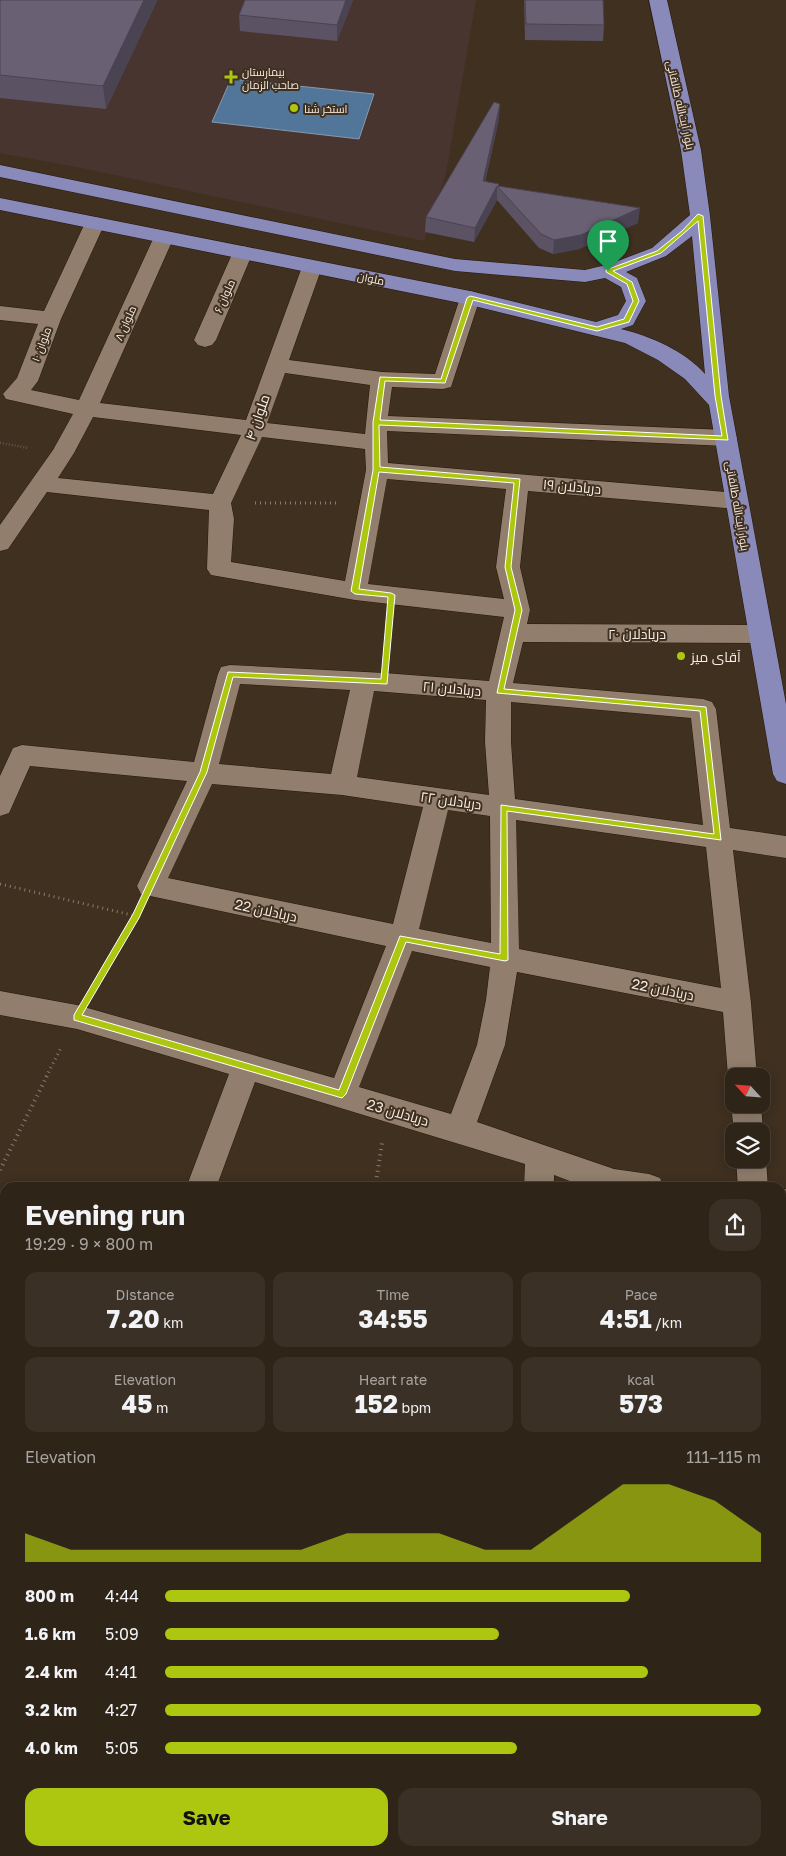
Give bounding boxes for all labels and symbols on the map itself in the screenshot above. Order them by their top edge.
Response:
street label: بلوار آیت‌الله طالقانی [663,59,699,151]
place label: بیمارستان صاحب الزمان [242,65,299,92]
marker: بیمارستان صاحب الزمان [224,70,238,84]
marker: استخر شنا [288,102,300,114]
place label: استخر شنا [304,102,348,116]
pin [587,220,629,271]
street label: ملوان [356,269,386,288]
street label: ملوان ۶ [211,277,238,315]
street label: ملوان ۸ [112,304,139,343]
street label: ملوان ۱۰ [28,325,54,363]
street label: ملوان ۴ [241,392,273,442]
street label: بلوار آیت‌الله طالقانی [723,460,753,552]
street label: دریادلان ۱۹ [542,475,602,497]
street label: دریادلان ۲۰ [608,625,666,642]
place label: آقای میز [690,648,741,665]
marker: آقای میز [675,650,687,662]
street label: دریادلان ۲۱ [422,677,482,699]
street label: دریادلان ۲۲ [419,787,483,813]
street label: دریادلان 22 [233,895,299,925]
street label: دریادلان 22 [630,975,696,1003]
north arrow [725,1068,770,1112]
street label: دریادلان 23 [365,1095,431,1129]

